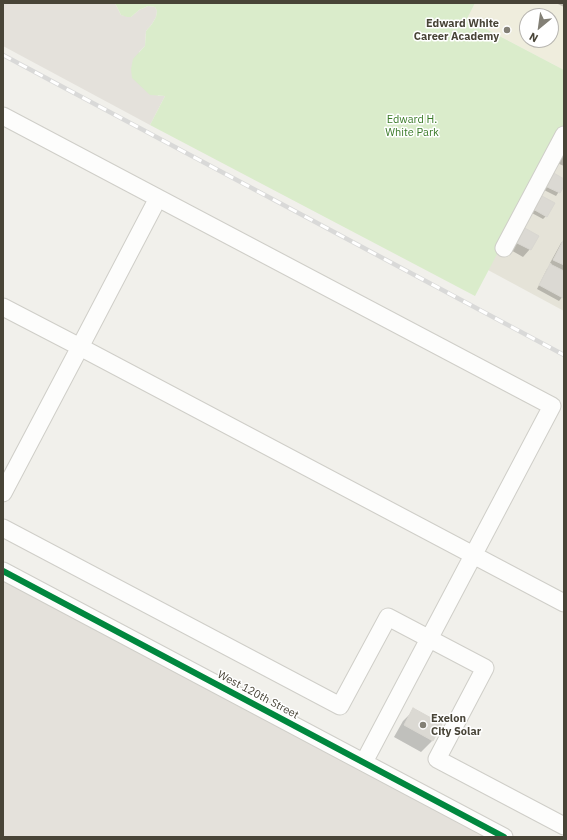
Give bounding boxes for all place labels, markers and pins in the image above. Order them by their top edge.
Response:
place label: Edward White Career Academy [414,17,499,43]
marker: Edward White Career Academy [502,25,512,35]
place label: Exelon City Solar [431,712,481,738]
marker: Exelon City Solar [418,720,428,730]

